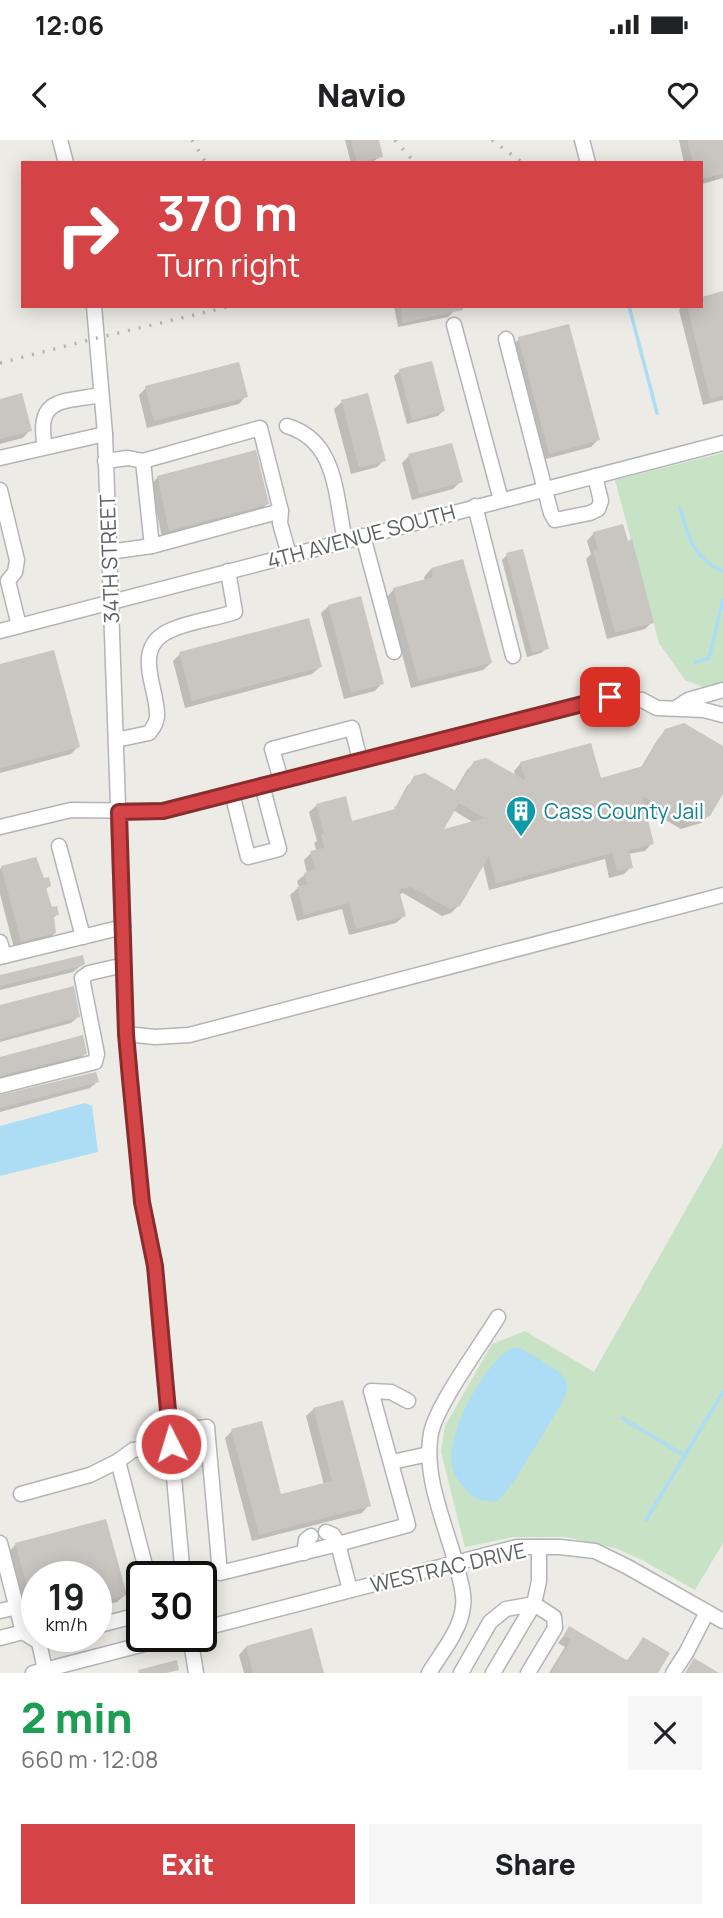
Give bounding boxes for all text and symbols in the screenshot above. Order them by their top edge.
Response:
text: 12:06 [35,7,104,43]
text: Navio [317,73,406,117]
icon: back [21,76,59,114]
icon: heart [664,76,702,114]
text: 370 m [157,179,298,246]
icon: right [42,189,133,280]
text: Turn right [157,243,300,287]
street label: 34TH STREET [93,494,125,624]
street label: 4TH AVENUE SOUTH [264,497,458,575]
pin [580,667,640,727]
icon: arrive [591,678,629,716]
building icon: Cass County Jail [504,794,538,838]
place label: Cass County Jail [544,797,704,825]
position arrow [134,1407,208,1481]
street label: WESTRAC DRIVE [367,1535,529,1599]
speed limit sign: 30 [126,1561,217,1652]
text: 19 [48,1573,85,1621]
text: km/h [46,1612,87,1636]
text: 2 min [21,1688,132,1746]
button: close [628,1696,702,1770]
text: 660 m · 12:08 [21,1743,158,1775]
button: Exit [21,1824,355,1904]
button: Share [369,1824,702,1904]

